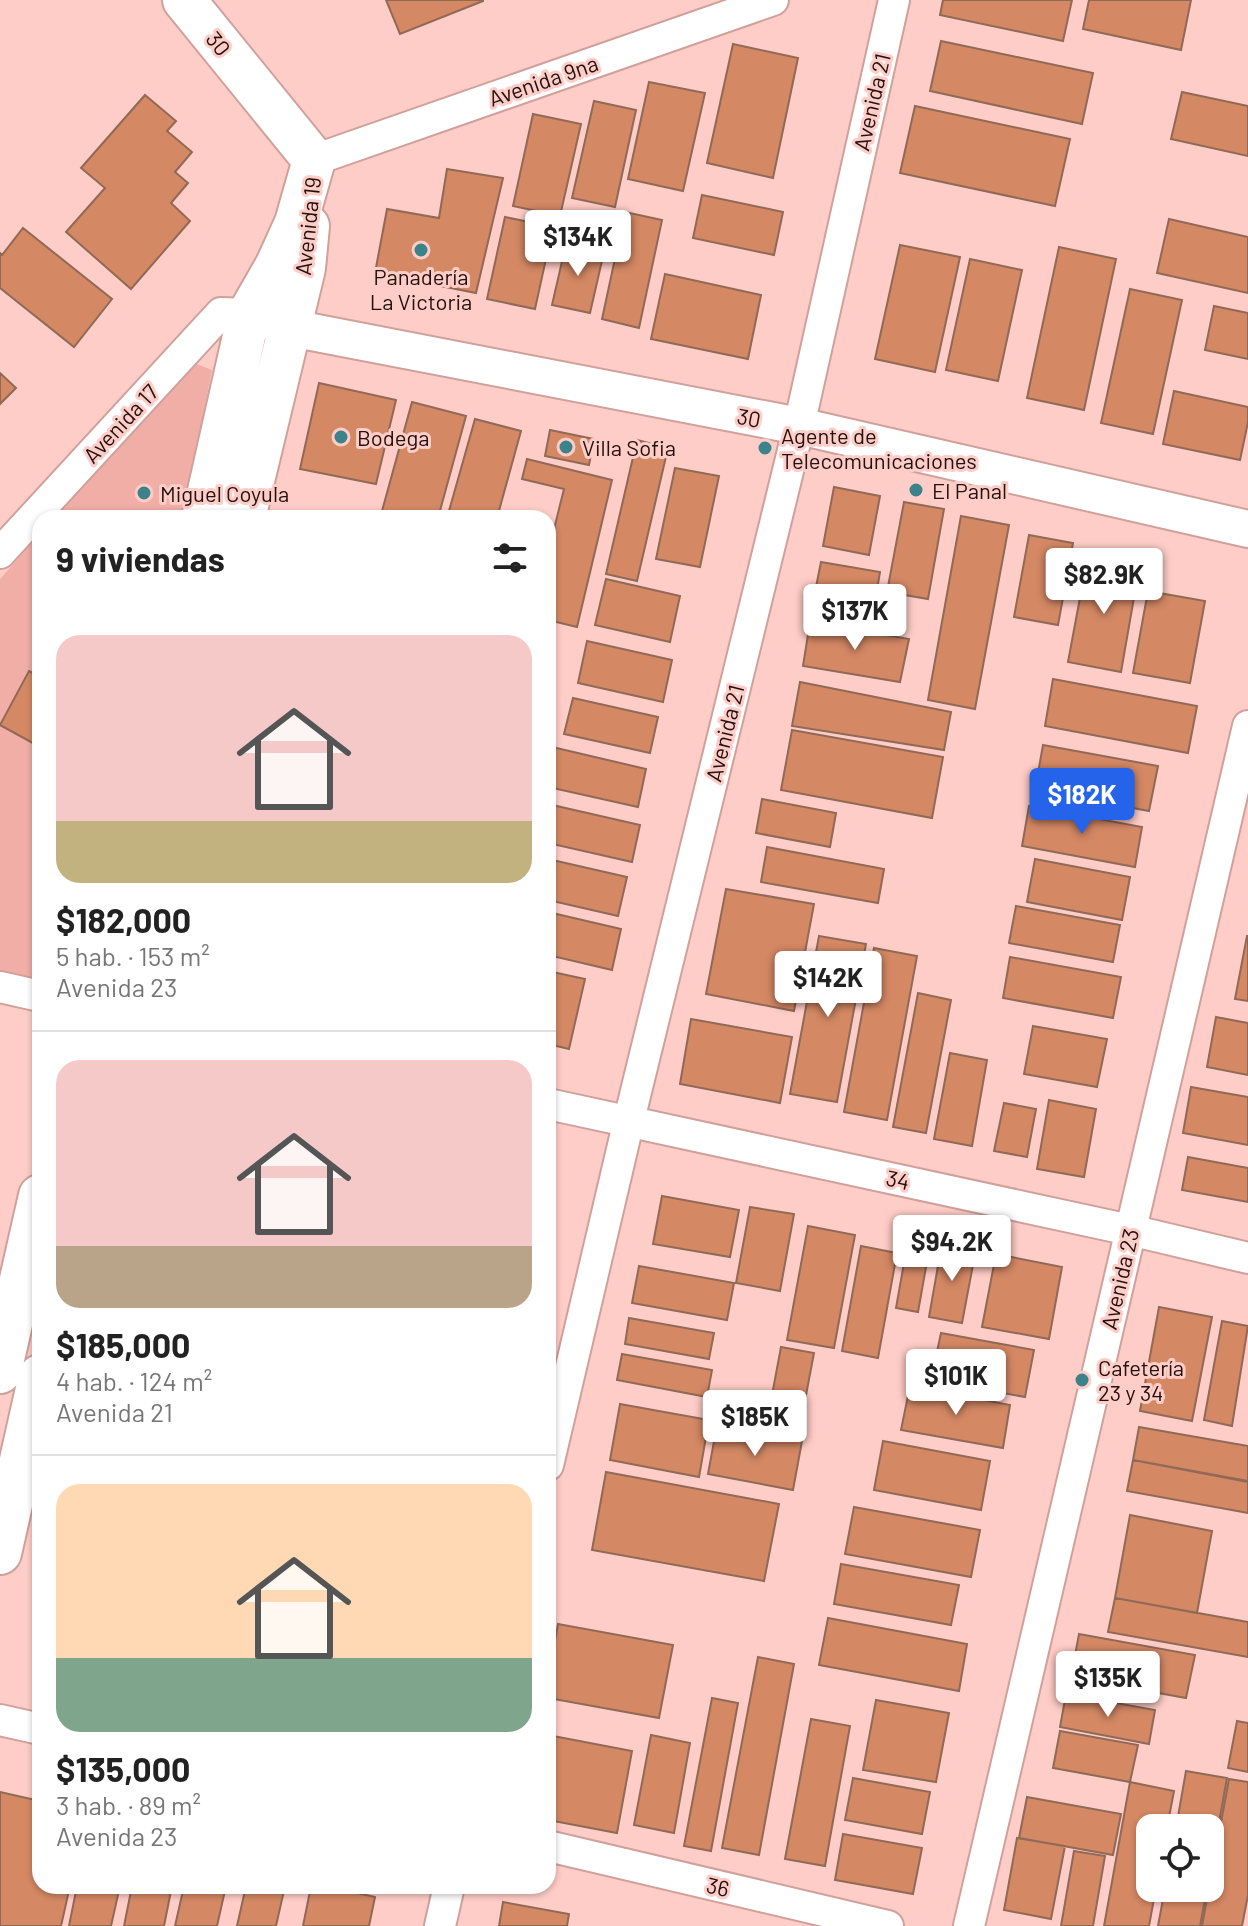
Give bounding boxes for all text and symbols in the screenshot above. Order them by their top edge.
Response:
street label: 30 [201,26,237,60]
street label: Avenida 9na [485,49,601,111]
street label: Avenida 21 [847,51,895,153]
street label: Avenida 19 [289,175,325,277]
pin: $134K [522,210,634,278]
text: $134K [543,220,613,251]
marker: Panadería La Victoria [412,241,430,259]
place label: Panadería La Victoria [370,263,472,314]
street label: Avenida 17 [77,378,163,468]
street label: 30 [735,402,763,432]
place label: Agente de Telecomunicaciones [781,422,977,473]
place label: Bodega [357,424,430,450]
marker: Bodega [332,428,350,446]
place label: Villa Sofia [582,434,676,460]
marker: Villa Sofia [557,438,575,456]
marker: Agente de Telecomunicaciones [756,439,774,457]
place label: El Panal [932,477,1007,503]
place label: Miguel Coyula [160,480,289,506]
marker: El Panal [907,481,925,499]
marker: Miguel Coyula [135,484,153,502]
icon: filters [488,536,532,580]
text: 9 viviendas [56,538,225,579]
pin: $82.9K [1039,548,1169,616]
text: $82.9K [1064,558,1144,589]
pin: $137K [799,584,911,652]
text: $137K [821,594,889,625]
street label: Avenida 21 [699,682,749,784]
icon: home [222,687,366,831]
pin: $182K [1026,768,1138,836]
text: $182K [1048,778,1116,809]
text: $182,000 [56,899,191,940]
text: 5 hab. · 153 m² [56,940,210,971]
pin: $142K [772,951,884,1019]
text: $142K [793,961,863,992]
text: Avenida 23 [56,971,177,1002]
icon: home [222,1112,366,1256]
street label: 34 [884,1164,912,1194]
pin: $94.2K [887,1215,1017,1283]
text: $94.2K [911,1225,993,1256]
street label: Avenida 23 [1095,1226,1143,1332]
text: $185,000 [56,1324,190,1365]
pin: $101K [900,1349,1012,1417]
place label: Cafetería 23 y 34 [1098,1354,1184,1405]
text: $101K [924,1359,988,1390]
text: 4 hab. · 124 m² [56,1365,212,1396]
marker: Cafetería 23 y 34 [1073,1371,1091,1389]
pin: $185K [699,1390,811,1458]
text: Avenida 21 [56,1396,173,1427]
text: $185K [721,1400,789,1431]
icon: home [222,1536,366,1680]
pin: $135K [1052,1651,1164,1719]
text: $135K [1074,1661,1142,1692]
text: $135,000 [56,1748,190,1789]
text: 3 hab. · 89 m² [56,1789,201,1820]
map controls [1136,1814,1224,1902]
button: locate [1136,1814,1224,1902]
text: Avenida 23 [56,1820,177,1851]
street label: 36 [704,1871,732,1901]

